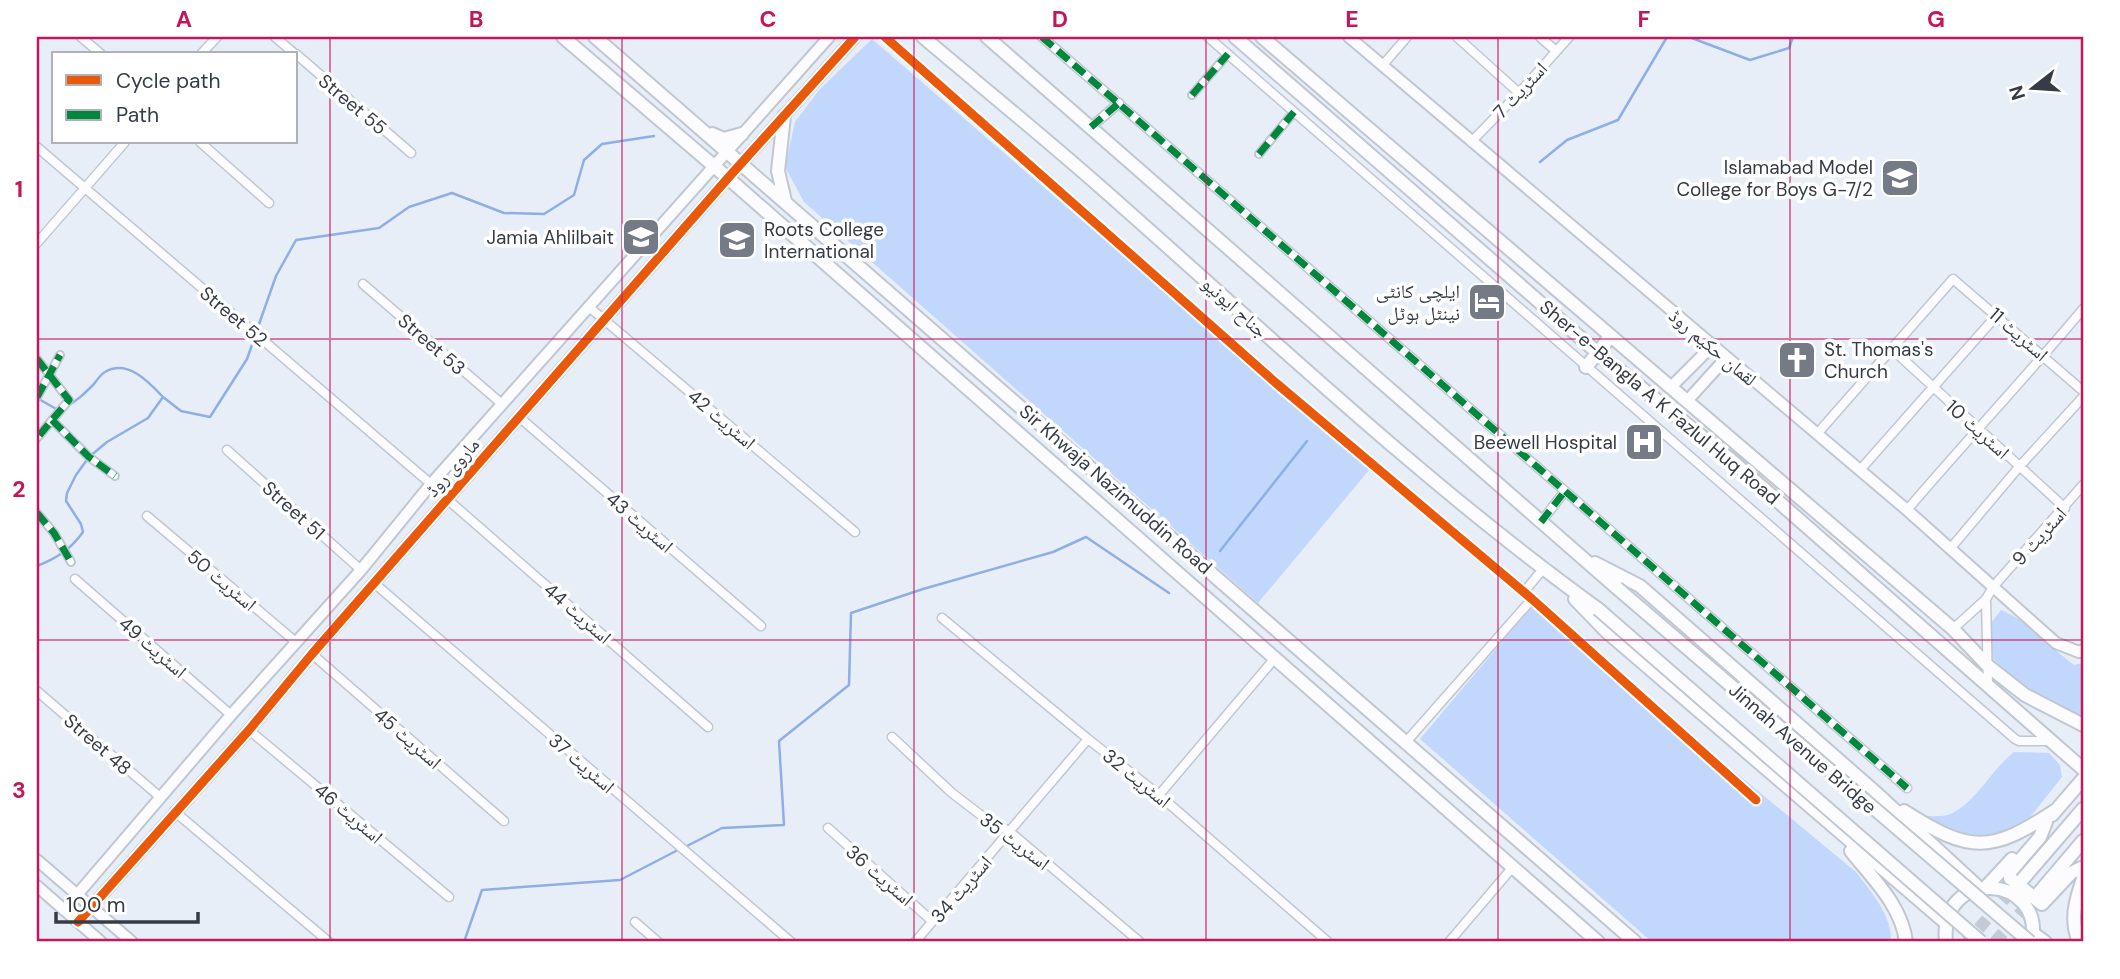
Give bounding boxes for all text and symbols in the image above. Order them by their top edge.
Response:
text: A [176,4,192,34]
text: B [469,4,483,34]
text: C [760,4,776,34]
text: D [1052,4,1068,34]
text: E [1345,4,1359,34]
text: F [1638,4,1651,34]
text: G [1927,4,1945,34]
legend [52,52,298,144]
north arrow [1997,52,2068,122]
street label: اسٹریٹ 7 [1488,57,1553,124]
text: Cycle path [116,67,221,95]
street label: Street 55 [313,68,392,140]
text: N [2003,83,2031,103]
text: Path [116,101,159,129]
place label: Islamabad Model College for Boys G-7/2 [1676,155,1873,202]
school or university icon: Islamabad Model College for Boys G-7/2 [1879,157,1921,199]
text: 1 [15,174,23,204]
school or university icon: Jamia Ahlilbait [620,216,662,258]
place label: Roots College International [764,217,884,264]
school or university icon: Roots College International [716,219,758,261]
place label: Jamia Ahlilbait [486,225,614,250]
street label: جناح ایونیو [1196,271,1273,344]
place label: ایلچی کانٹی نینٹل ہوٹل [1376,279,1460,326]
street label: Street 52 [195,281,273,352]
hotel icon: ایلچی کانٹی نینٹل ہوٹل [1466,281,1508,323]
street label: Sher-e-Bangla A K Fazlul Huq Road [1534,295,1785,510]
street label: اسٹریٹ 11 [1984,302,2053,367]
street label: لقمان حکیم روڈ [1664,303,1762,391]
street label: Street 53 [393,308,471,381]
place label: St. Thomas's Church [1824,337,1934,384]
church icon: St. Thomas's Church [1776,339,1818,381]
street label: اسٹریٹ 42 [683,384,761,455]
street label: اسٹریٹ 10 [1940,394,2015,465]
street label: Sir Khwaja Nazimuddin Road [1014,399,1217,580]
hospital icon: Beewell Hospital [1623,421,1665,463]
place label: Beewell Hospital [1474,430,1617,455]
street label: ماروی روڈ [420,432,485,502]
text: 2 [12,474,26,504]
street label: Street 51 [257,476,330,545]
street label: اسٹریٹ 43 [601,486,679,559]
street label: اسٹریٹ 9 [2006,502,2072,571]
street label: اسٹریٹ 50 [182,544,262,617]
street label: اسٹریٹ 44 [539,577,617,650]
street label: اسٹریٹ 49 [113,611,192,684]
street label: Jinnah Avenue Bridge [1724,677,1882,819]
street label: اسٹریٹ 45 [369,702,447,775]
street label: Street 48 [59,708,137,781]
street label: اسٹریٹ 37 [543,728,620,799]
street label: اسٹریٹ 32 [1097,743,1176,814]
text: 3 [12,775,26,805]
street label: اسٹریٹ 46 [309,777,388,849]
street label: اسٹریٹ 35 [975,807,1055,876]
street label: اسٹریٹ 36 [841,839,919,912]
street label: اسٹریٹ 34 [925,850,998,928]
scale bar [56,881,198,925]
text: 100 m [66,891,126,919]

